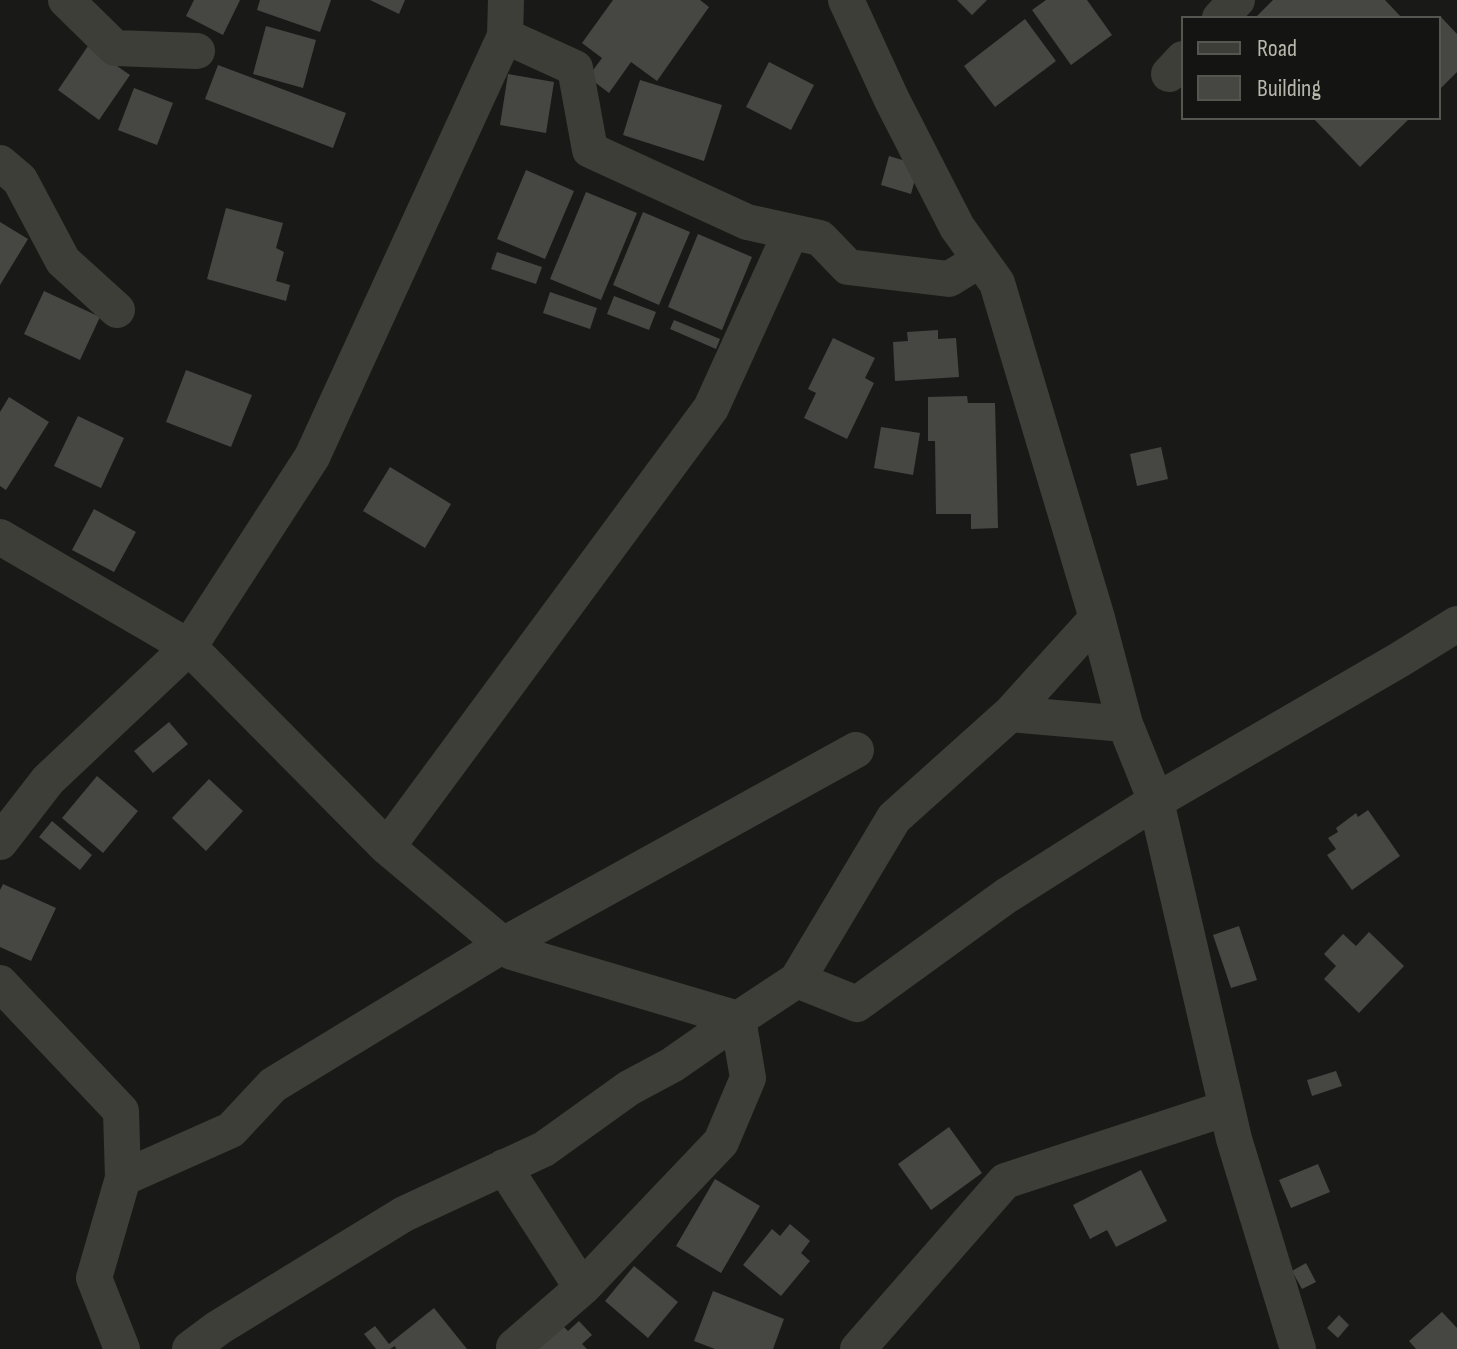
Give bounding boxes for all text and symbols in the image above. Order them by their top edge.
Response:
legend [1181,16,1441,120]
text: Road [1257,34,1297,63]
text: Building [1257,74,1321,103]

